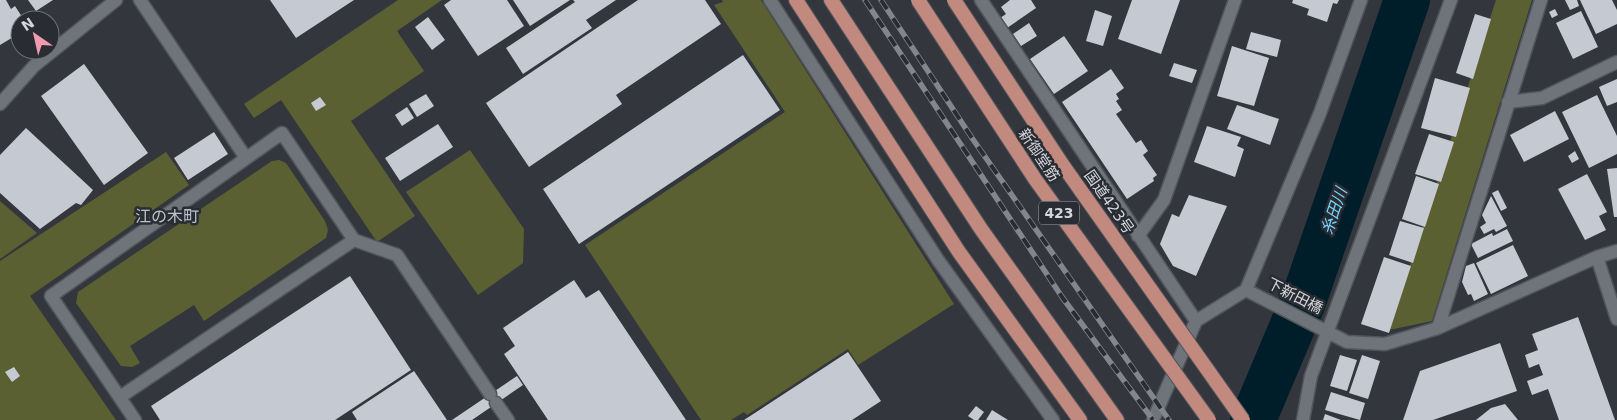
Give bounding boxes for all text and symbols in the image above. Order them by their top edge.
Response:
north arrow [10,10,60,60]
text: N [18,14,37,34]
street label: 新御堂筋 [1015,125,1063,185]
street label: 国道423号 [1081,167,1137,237]
water label: 糸田川 [1317,183,1351,237]
road number: 423 [1039,202,1079,224]
district label: 江の木町 [135,207,199,226]
street label: 下新田橋 [1264,274,1326,318]

